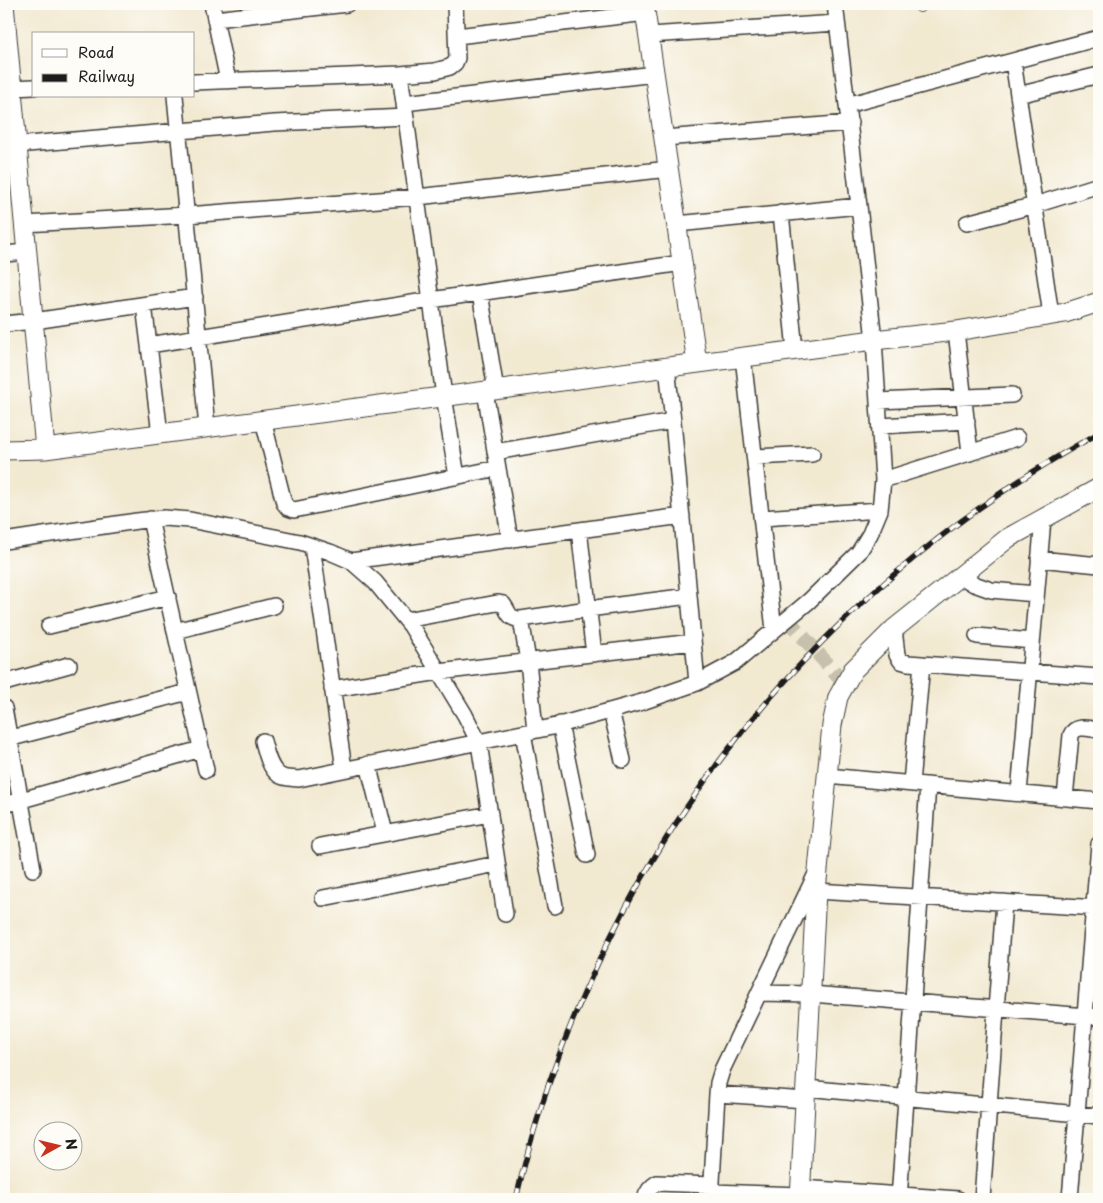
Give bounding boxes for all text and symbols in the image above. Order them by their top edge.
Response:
legend [32,32,195,98]
text: Road [78,40,114,63]
text: Railway [78,64,135,87]
north arrow [32,1120,82,1170]
text: N [60,1137,83,1151]

